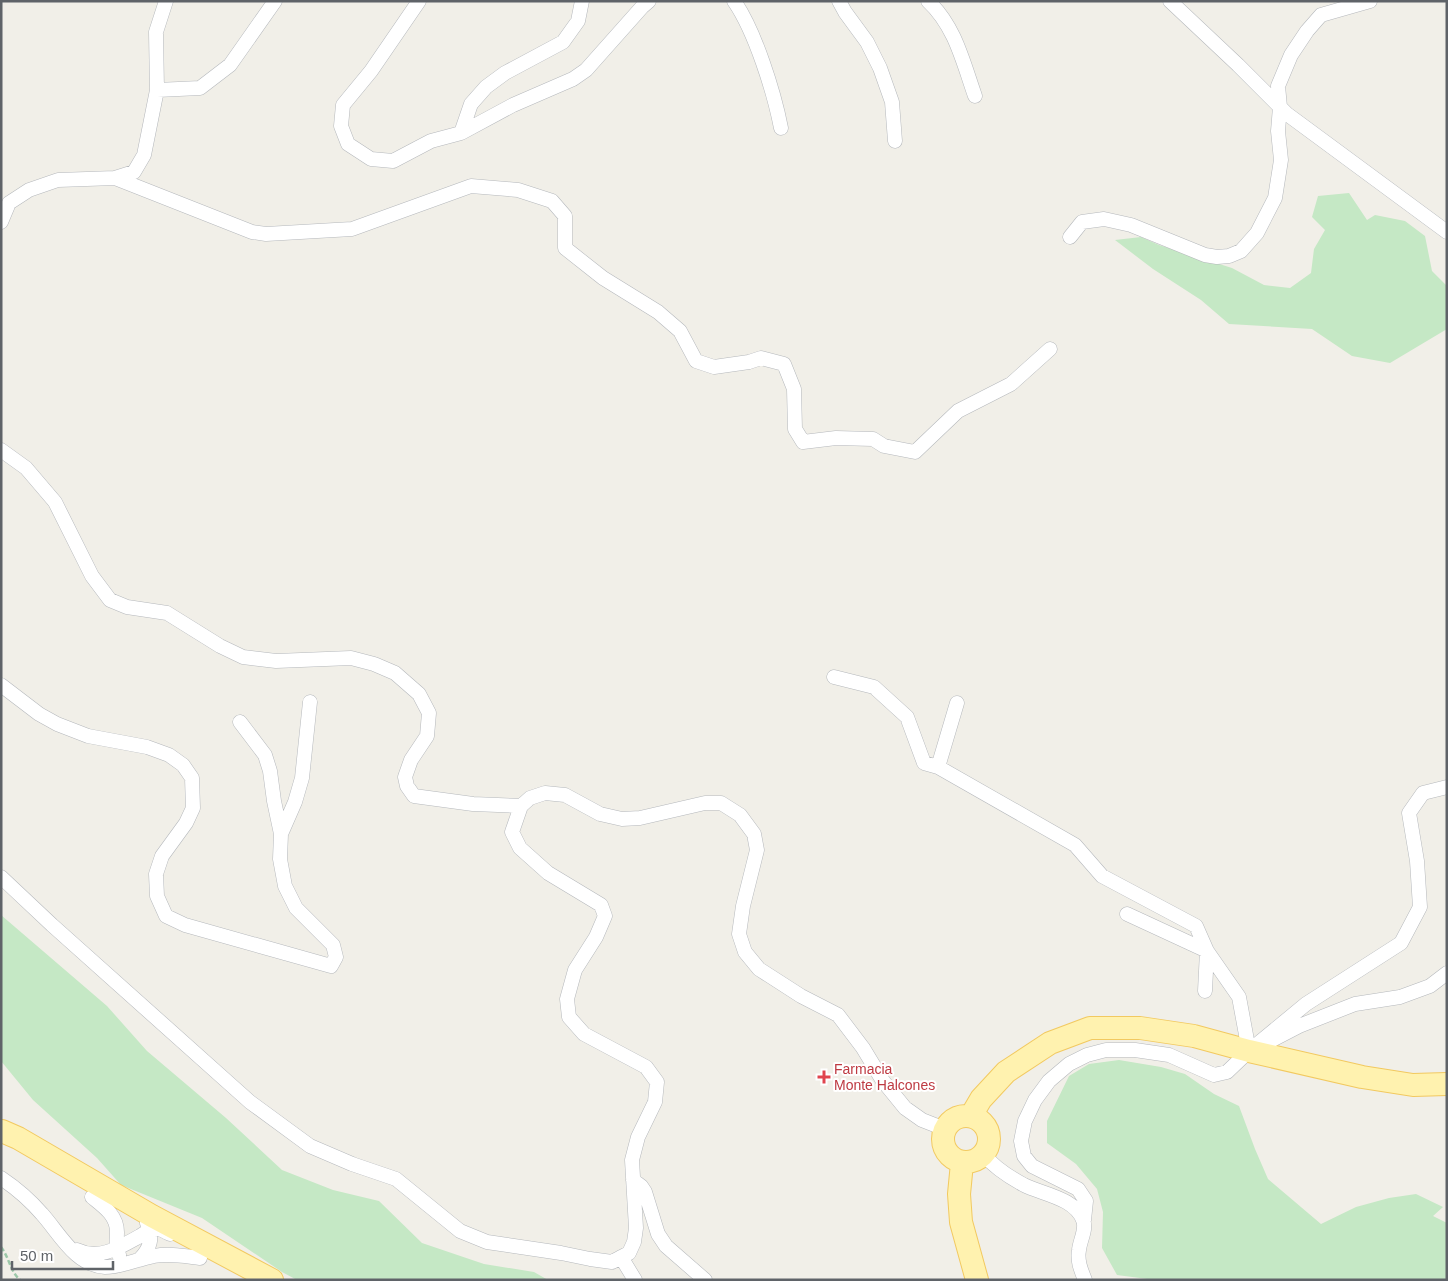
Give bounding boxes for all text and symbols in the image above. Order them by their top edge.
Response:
place label: Farmacia Monte Halcones [834,1061,935,1093]
marker: Farmacia Monte Halcones [818,1071,830,1083]
scale bar [12,1238,114,1270]
text: 50 m [20,1247,53,1264]

